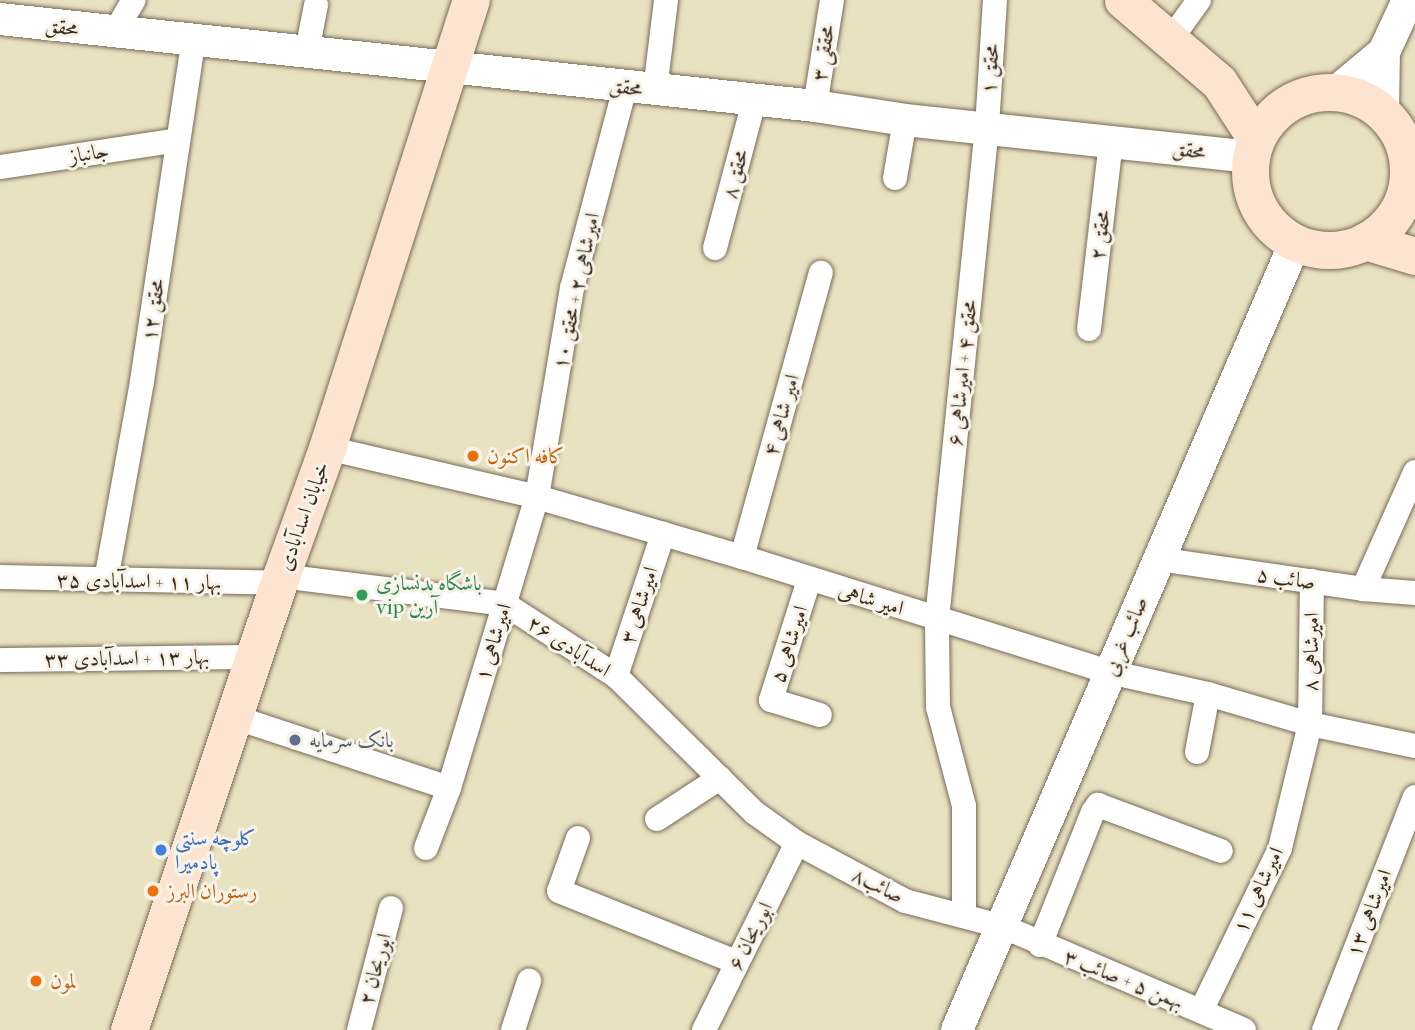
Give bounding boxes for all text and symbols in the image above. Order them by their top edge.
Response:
street label: محقق [44,12,80,42]
street label: محققی ۳ [806,23,840,83]
street label: محقق ۱ [976,43,1004,95]
street label: محقق [608,72,644,102]
street label: محقق [1171,135,1207,165]
street label: جانباز [67,137,111,169]
street label: محقق ۸ [716,147,754,201]
street label: محقق ۲ [1084,209,1116,261]
street label: امیرشاهی ۲ + محقق ۱۰ [547,211,605,371]
street label: محقق ۱۲ [136,277,170,343]
street label: محقق ۴ + امیرشاهی ۶ [942,299,982,447]
street label: امیر شاهی ۴ [757,371,805,459]
place label: کافه اکنون [487,443,565,469]
marker: کافه اکنون [465,448,481,464]
street label: خیابان اسدآبادی [272,458,334,574]
street label: صائب ۵ [1255,561,1317,595]
street label: امیرشاهی ۳ [615,563,663,647]
street label: بهار ۱۱ + اسدآبادی ۳۵ [56,567,222,595]
place label: باشگاه بدنسازی vip آرین [376,570,482,620]
street label: امیر شاهی [835,577,907,621]
marker: باشگاه بدنسازی vip آرین [354,587,370,603]
street label: صائب غربی [1097,593,1153,679]
street label: امیرشاهی ۱ [469,600,517,684]
street label: امیرشاهی ۵ [765,602,813,686]
street label: اسدآبادی ۲۶ [523,610,615,682]
street label: امیرشاهی ۸ [1298,612,1324,692]
street label: بهار ۱۳ + اسدآبادی ۳۳ [44,644,210,672]
place label: بانک سرمایه [309,727,394,753]
marker: بانک سرمایه [287,732,303,748]
place label: کلوچه سنتی پادمیرا [175,825,256,875]
marker: کلوچه سنتی پادمیرا [153,842,169,858]
street label: امیرشاهی ۱۱ [1227,843,1289,937]
street label: صائب۸ [848,861,908,909]
street label: امیرشاهی ۱۳ [1341,866,1397,960]
place label: رستوران البرز [167,878,257,904]
marker: رستوران البرز [145,883,161,899]
street label: ابوریحان ۶ [722,898,778,974]
street label: ابوریحان ۲ [353,930,397,1008]
street label: بهمن ۵ + صائب ۳ [1061,944,1187,1014]
place label: لمون [50,968,77,994]
marker: لمون [28,973,44,989]

